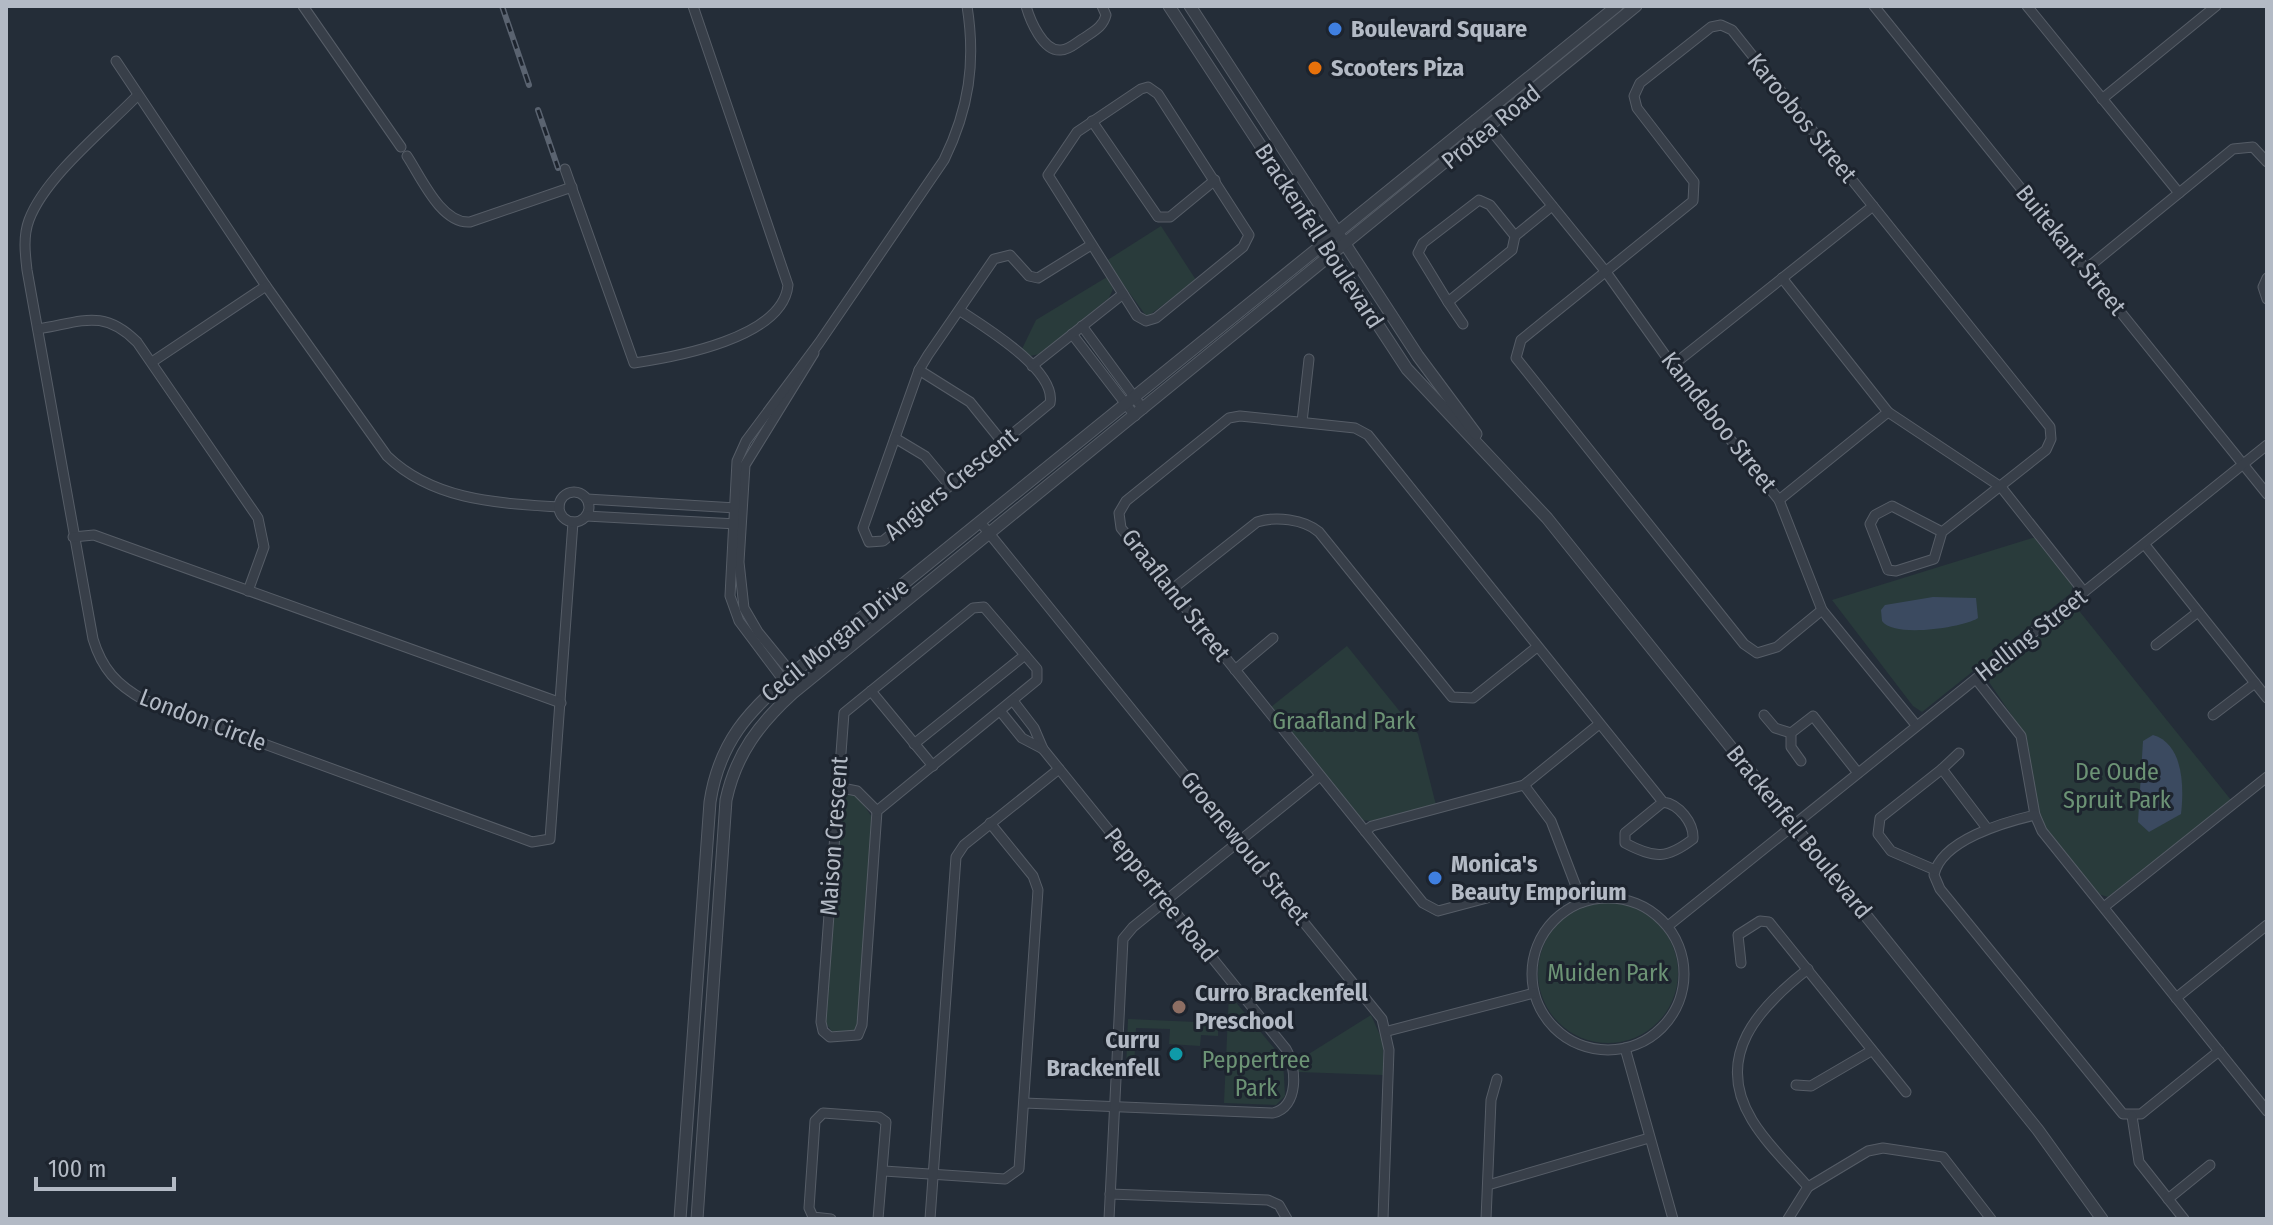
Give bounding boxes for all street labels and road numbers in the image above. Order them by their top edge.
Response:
street label: Karoobos Street [1742,48,1863,188]
street label: Protea Road [1436,79,1546,175]
street label: Brackenfell Boulevard [1249,138,1389,334]
street label: Buitekant Street [2010,179,2132,321]
street label: Kamdeboo Street [1656,346,1782,498]
street label: Angiers Crescent [879,422,1023,546]
street label: Graafland Street [1116,523,1236,667]
street label: Cecil Morgan Drive [756,572,914,708]
street label: Helling Street [1970,583,2092,687]
street label: London Circle [136,683,270,757]
street label: Brackenfell Boulevard [1721,740,1877,924]
street label: Maison Crescent [814,755,854,917]
street label: Groenewoud Street [1175,766,1315,930]
street label: Peppertree Road [1098,822,1224,968]

